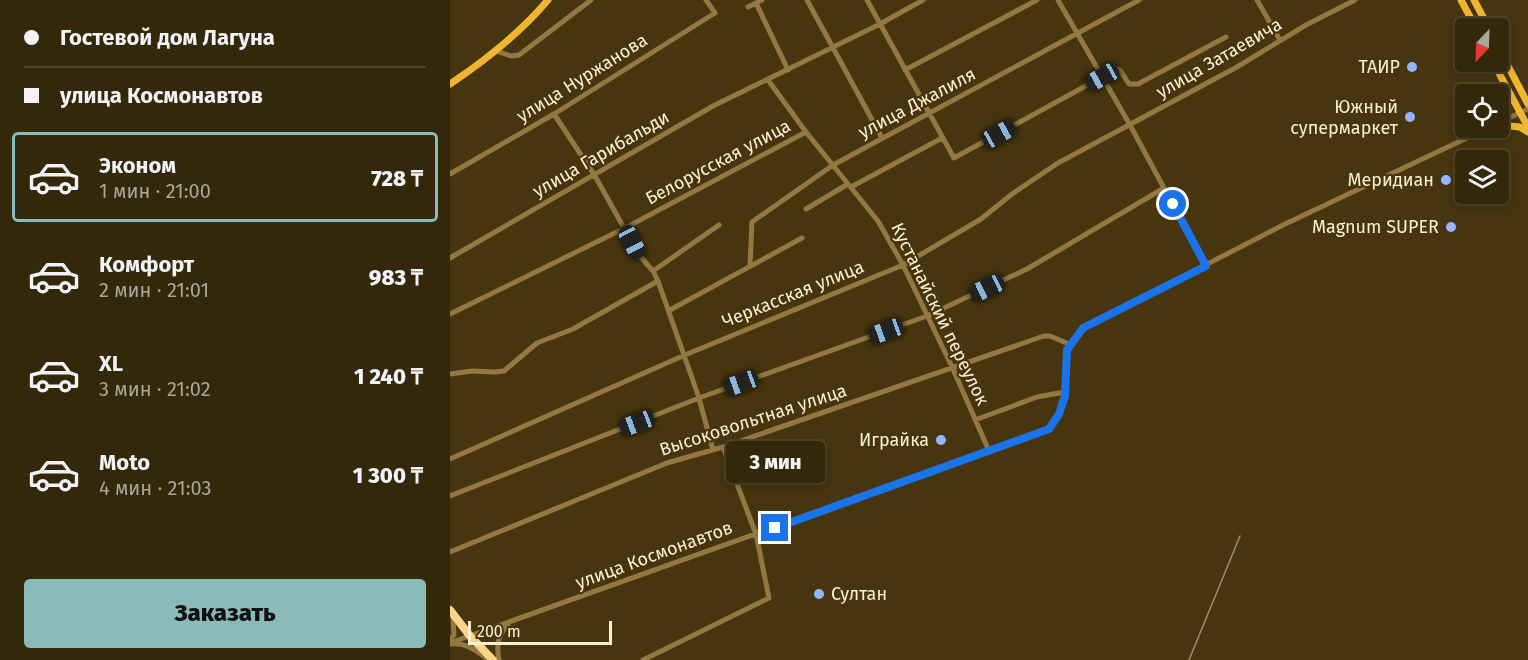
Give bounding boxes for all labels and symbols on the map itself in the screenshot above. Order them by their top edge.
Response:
street label: улица Затаевича [1152,13,1286,103]
north arrow [1455,18,1509,72]
street label: улица Нуржанова [513,29,651,127]
place label: ТАИР [1359,56,1400,78]
car [1082,60,1122,94]
marker: ТАИР [1405,60,1419,74]
street label: улица Джалиля [855,63,979,143]
place label: Южный супермаркет [1290,96,1399,139]
street label: улица Гарибальди [529,106,673,202]
marker: Южный супермаркет [1403,110,1417,124]
street label: Белорусская улица [642,115,794,209]
car [979,117,1019,151]
place label: Меридиан [1347,169,1434,191]
marker: Меридиан [1439,173,1453,187]
route start [1159,190,1186,217]
place label: Magnum SUPER [1312,216,1439,238]
street label: Кустанайский переулок [886,219,994,409]
marker: Magnum SUPER [1444,220,1458,234]
car [616,222,648,262]
street label: Черкасская улица [719,256,867,332]
car [967,272,1007,304]
car [866,316,906,346]
car [721,368,761,398]
street label: Высоковольтная улица [657,379,849,461]
car [617,408,657,438]
place label: Играйка [859,429,929,451]
marker: Играйка [934,433,948,447]
callout: 3 мин [726,441,824,483]
route end [761,514,788,541]
street label: улица Космонавтов [572,516,736,594]
place label: Султан [831,583,887,605]
marker: Султан [812,587,826,601]
scale bar [468,618,612,646]

